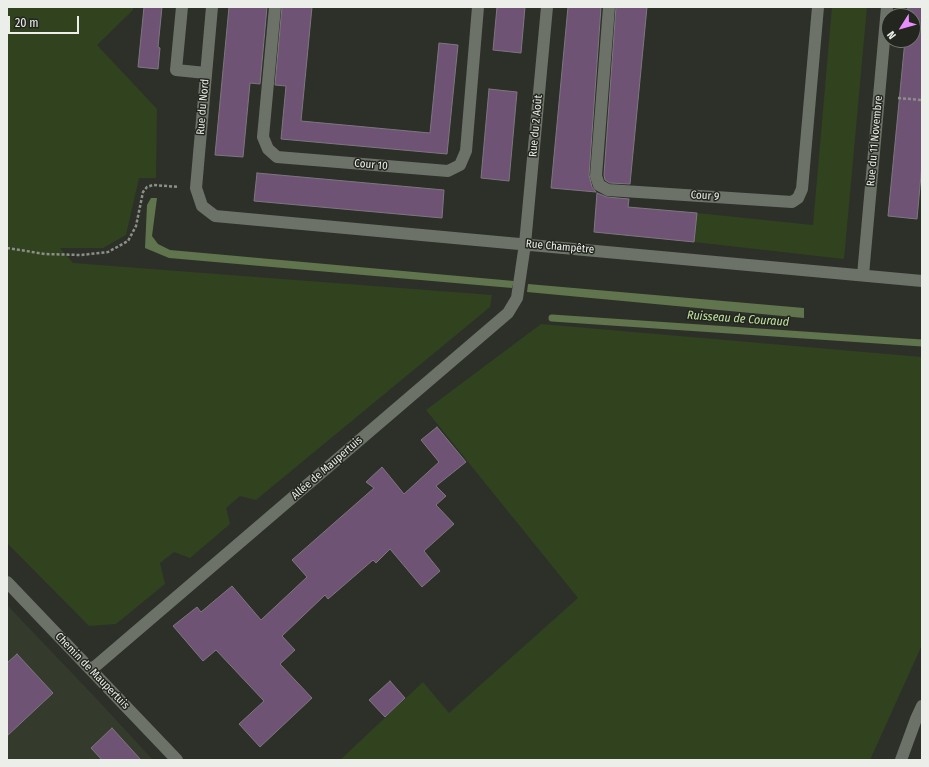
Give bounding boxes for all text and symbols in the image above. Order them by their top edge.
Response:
scale bar [10,8,81,34]
north arrow [881,8,921,48]
text: 20 m [15,16,39,30]
text: N [885,28,899,41]
street label: Rue du Nord [194,79,212,135]
street label: Rue du 2 Août [527,94,545,158]
street label: Rue du 11 Novembre [864,95,886,187]
street label: Cour 10 [354,157,388,173]
street label: Cour 9 [690,188,720,204]
street label: Rue Champêtre [525,237,595,257]
water label: Ruisseau de Couraud [686,308,790,330]
street label: Allée de Maupertuis [289,434,365,502]
street label: Chemin de Maupertuis [52,630,132,712]

